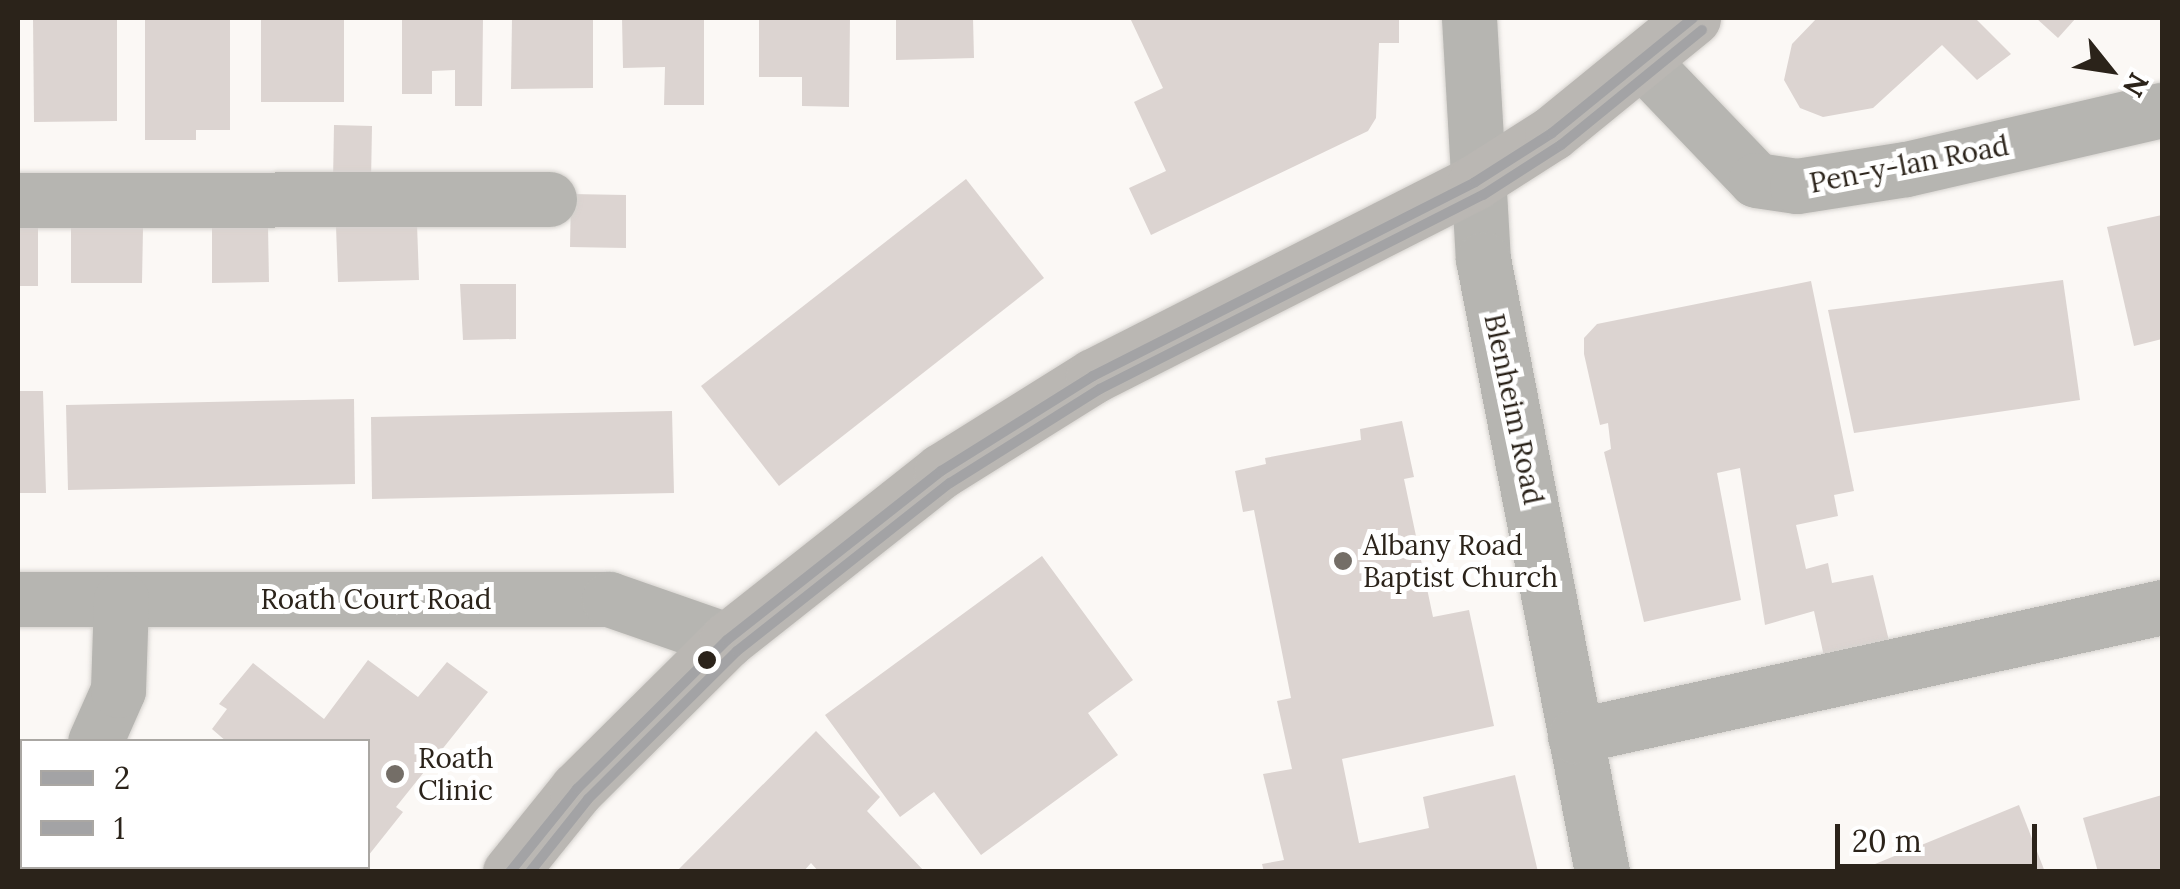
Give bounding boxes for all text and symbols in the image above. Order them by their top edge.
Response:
north arrow [2060,20,2160,120]
text: N [2115,67,2157,103]
street label: Pen-y-lan Road [1807,128,2011,200]
street label: Blenheim Road [1477,311,1551,507]
place label: Albany Road Baptist Church [1363,528,1558,594]
marker: Albany Road Baptist Church [1332,550,1354,572]
street label: Roath Court Road [260,582,492,616]
unlabelled marker [697,650,717,670]
legend [20,739,370,869]
place label: Roath Clinic [418,741,494,807]
text: 2 [114,759,130,797]
marker: Roath Clinic [382,761,408,787]
scale bar [1840,804,2042,866]
text: 1 [114,809,125,847]
text: 20 m [1852,822,1921,860]

